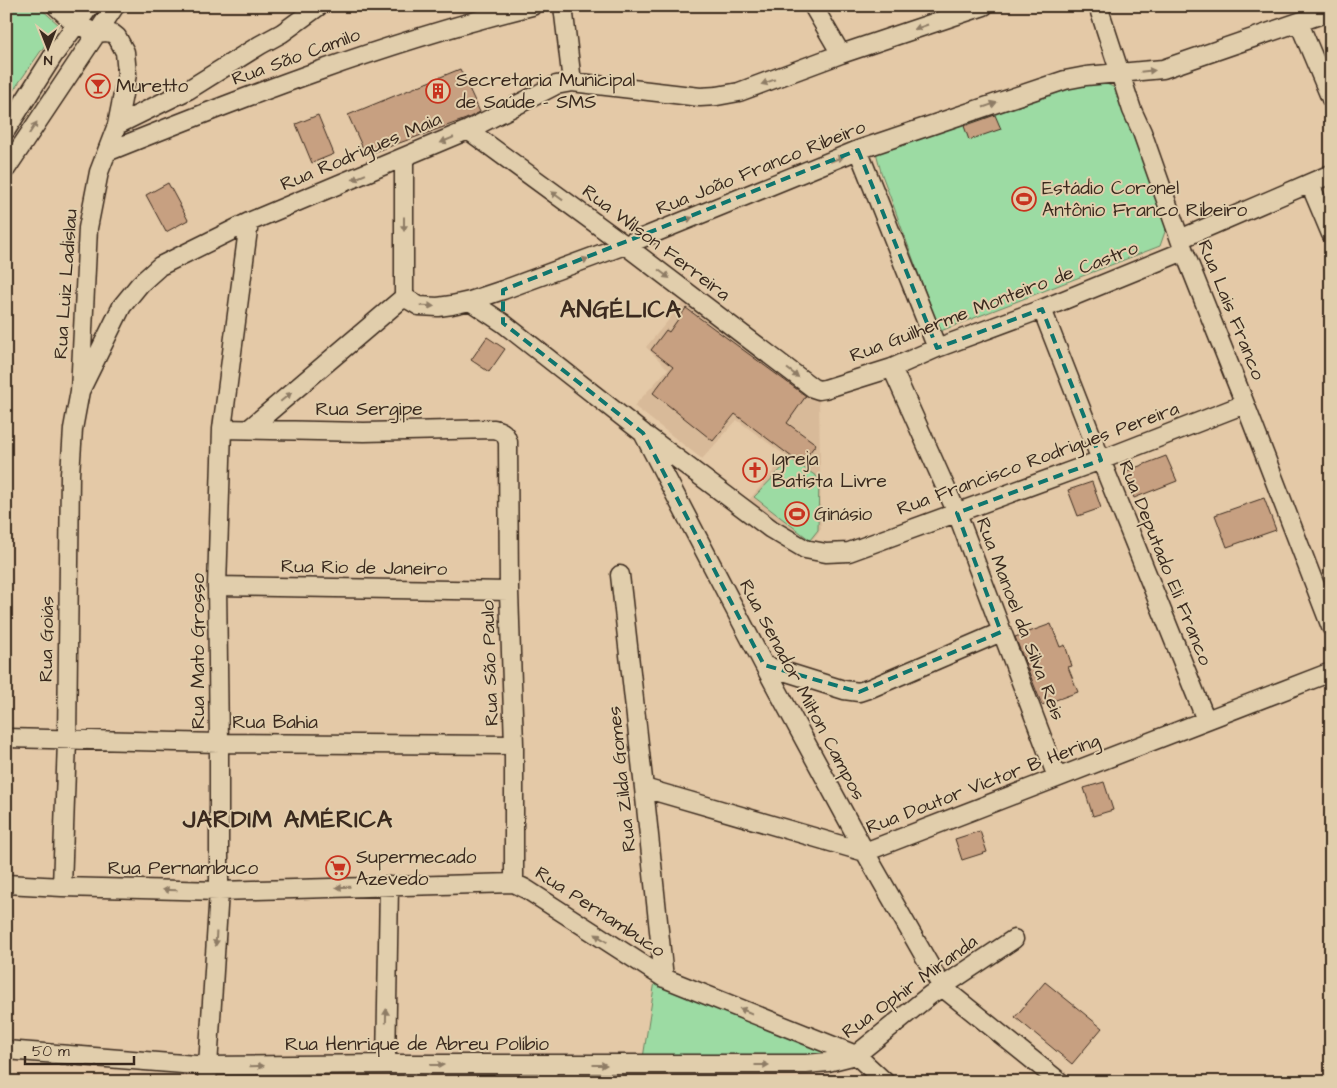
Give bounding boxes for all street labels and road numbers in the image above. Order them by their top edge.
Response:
street label: Rua São Camilo [228,21,364,93]
street label: Rua Rodrigues Maia [276,106,446,199]
street label: Rua João Franco Ribeiro [652,113,870,222]
street label: Rua Wilson Ferreira [576,178,736,308]
street label: Rua Luiz Ladislau [47,208,85,360]
street label: Rua Guilherme Monteiro de Castro [846,234,1142,370]
street label: Rua Lais Franco [1191,236,1272,384]
street label: Rua Francisco Rodrigues Pereira [893,395,1183,524]
street label: Rua Sergipe [316,396,422,424]
street label: Rua Deputado Eli Franco [1111,456,1219,670]
street label: Rua Manoel da Silva Reis [969,514,1071,724]
street label: Rua Rio de Janeiro [281,553,448,583]
street label: Rua Mato Grosso [185,573,212,729]
street label: Rua Senador Milton Campos [732,575,872,805]
street label: Rua Goiás [33,596,61,682]
street label: Rua São Paulo [474,599,506,726]
street label: Rua Zilda Gomes [601,705,643,853]
street label: Rua Bahia [232,709,318,736]
street label: Rua Doutor Victor B Hering [862,727,1104,842]
street label: Rua Pernambuco [108,855,258,882]
street label: Rua Pernambuco [530,860,671,964]
street label: Rua Ophir Miranda [837,928,984,1045]
street label: Rua Henrique de Abreu Políbio [285,1031,549,1058]

